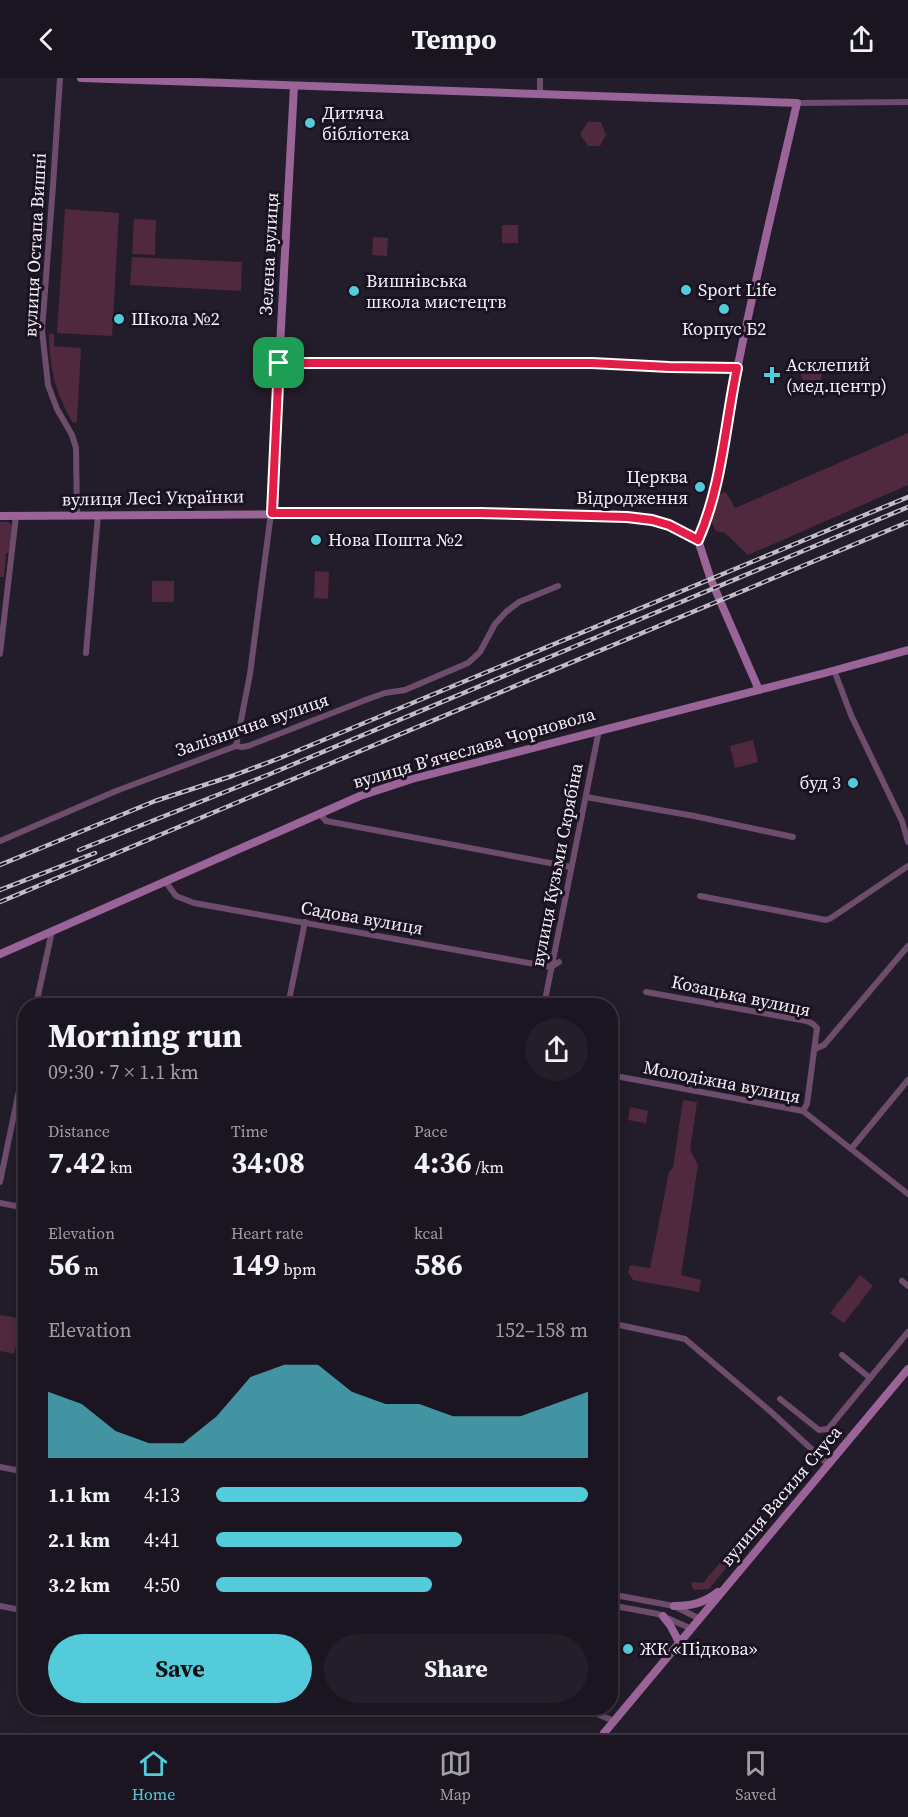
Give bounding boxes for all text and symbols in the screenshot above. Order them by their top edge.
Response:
text: Tempo [411,21,497,58]
icon: back [30,23,63,56]
icon: share [845,23,878,56]
place label: Дитяча бібліотека [322,100,411,146]
marker: Дитяча бібліотека [303,116,317,130]
street label: вулиця Остапа Вишні [17,152,52,338]
street label: Зелена вулиця [253,192,284,316]
place label: Вишнівська школа мистецтв [366,268,506,314]
place label: Sport Life [698,277,777,302]
marker: Sport Life [679,283,693,297]
marker: Вишнівська школа мистецтв [347,284,361,298]
marker: Корпус Б2 [717,302,731,316]
place label: Школа №2 [131,306,220,331]
marker: Школа №2 [112,312,126,326]
place label: Корпус Б2 [682,316,766,341]
pin [253,337,304,388]
icon: arrive [262,346,295,379]
place label: Асклепий (мед.центр) [786,352,887,398]
marker: Асклепий (мед.центр) [763,366,781,384]
place label: Церква Відродження [576,464,689,510]
marker: Церква Відродження [693,480,707,494]
street label: вулиця Лесі Українки [61,483,245,512]
place label: Нова Пошта №2 [328,527,463,552]
marker: Нова Пошта №2 [309,533,323,547]
street label: Залізнична вулиця [172,687,332,762]
street label: вулиця Вʼячеслава Чорновола [350,701,599,794]
street label: вулиця Кузьми Скрябіна [524,760,589,969]
place label: буд 3 [800,770,841,795]
marker: буд 3 [846,776,860,790]
street label: Садова вулиця [299,894,425,941]
street label: Козацька вулиця [669,969,813,1022]
text: Morning run [48,1013,242,1058]
button: share [525,1018,588,1081]
street label: Молодіжна вулиця [641,1054,803,1109]
text: 09:30 · 7 × 1.1 km [48,1058,199,1086]
text: Distance [48,1120,110,1142]
text: Time [231,1120,268,1142]
text: Pace [414,1120,448,1142]
text: 7.42 [48,1142,106,1183]
text: 34:08 [231,1142,305,1183]
text: 4:36 [414,1142,472,1183]
text: km [106,1156,133,1178]
text: /km [472,1156,504,1178]
text: Elevation [48,1222,115,1244]
text: Heart rate [231,1222,303,1244]
text: kcal [414,1222,443,1244]
text: 56 [48,1244,81,1285]
text: 149 [231,1244,280,1285]
text: 586 [414,1244,463,1285]
text: m [81,1258,99,1280]
text: bpm [280,1258,316,1280]
text: Elevation [48,1316,132,1344]
text: 152–158 m [495,1316,588,1344]
street label: вулиця Василя Стуса [714,1419,847,1571]
text: 1.1 km [48,1481,110,1509]
text: 4:13 [144,1481,180,1509]
text: 2.1 km [48,1526,110,1554]
text: 4:41 [144,1526,180,1554]
text: 3.2 km [48,1571,110,1599]
text: 4:50 [144,1571,180,1599]
button: Save [48,1634,312,1703]
button: Share [324,1634,588,1703]
place label: ЖК «Підкова» [640,1636,758,1661]
marker: ЖК «Підкова» [621,1642,635,1656]
tab: Home [132,1747,175,1805]
tab: Map [439,1747,472,1805]
tab: Saved [735,1747,776,1805]

